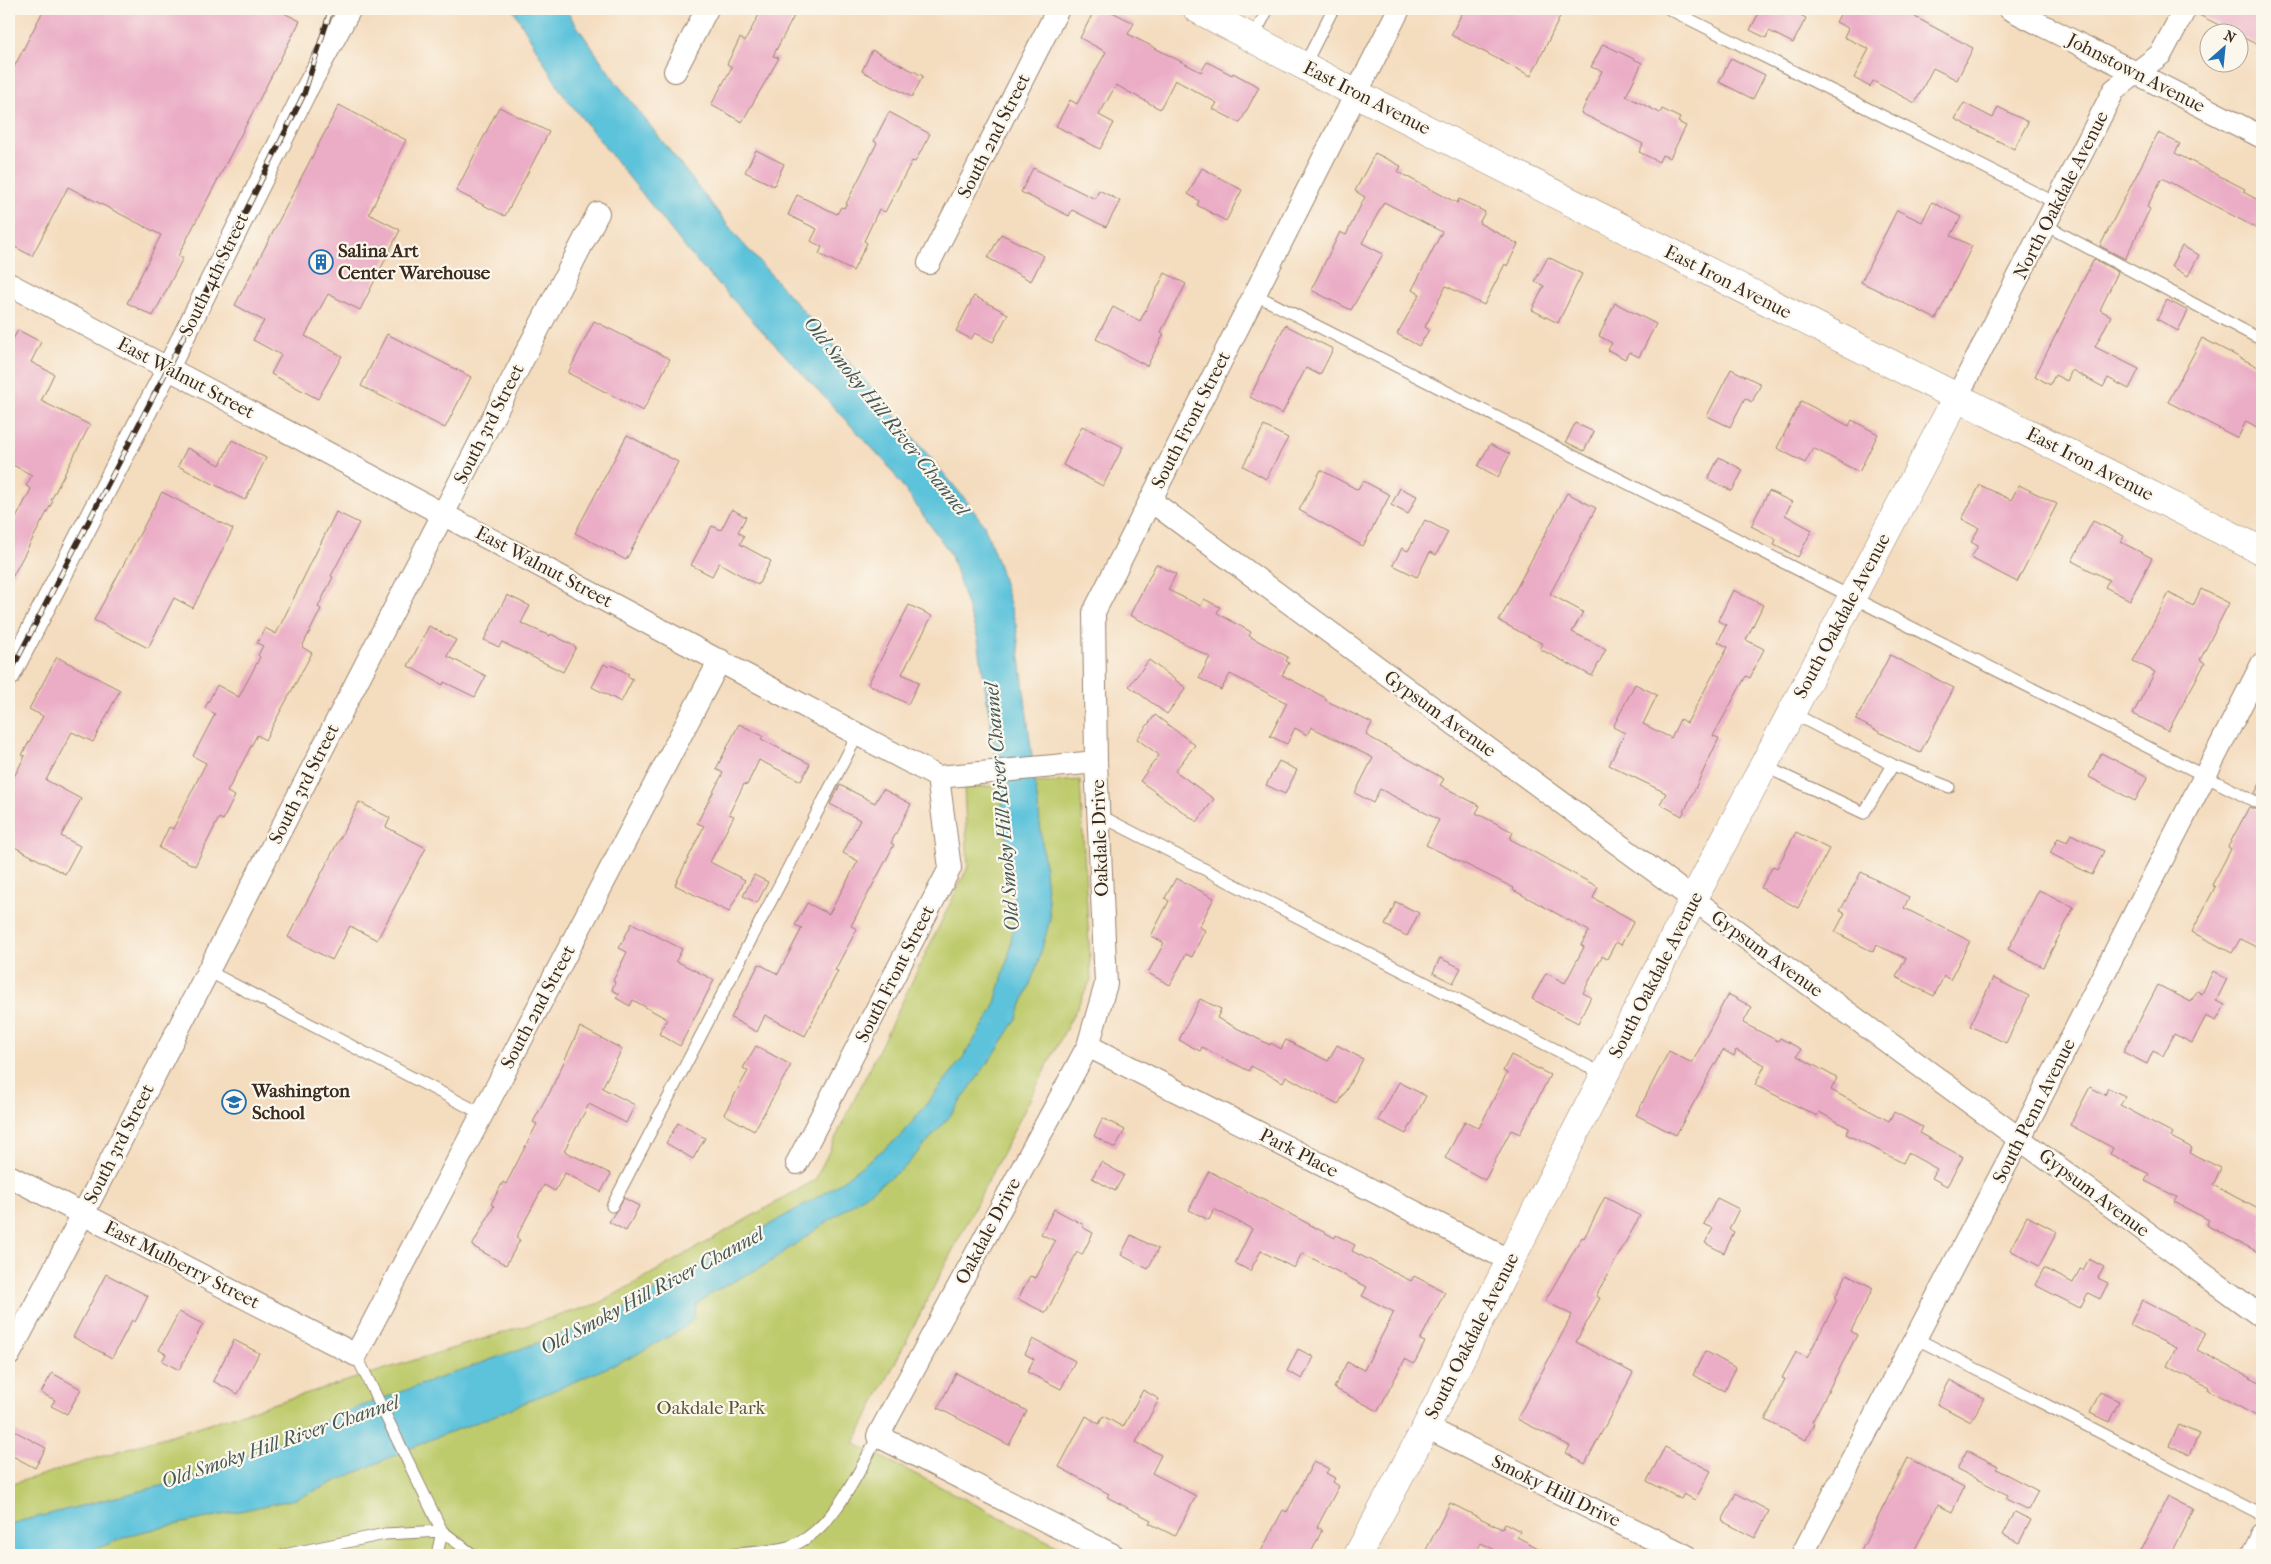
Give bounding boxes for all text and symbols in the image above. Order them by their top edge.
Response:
north arrow [2198,22,2248,72]
text: N [2221,27,2239,47]
street label: Johnstown Avenue [2062,28,2209,117]
street label: East Iron Avenue [1300,57,1434,139]
street label: South 2nd Street [953,70,1035,202]
street label: North Oakdale Avenue [2009,107,2113,283]
street label: South 4th Street [175,210,253,340]
place label: Salina Art Center Warehouse [338,240,491,284]
street label: East Iron Avenue [1661,241,1795,323]
building icon: Salina Art Center Warehouse [308,249,334,275]
water label: Old Smoky Hill River Channel [799,312,975,522]
street label: East Walnut Street [114,333,259,424]
street label: South Front Street [1147,348,1235,492]
street label: South 3rd Street [449,360,529,488]
street label: East Iron Avenue [2023,423,2157,505]
street label: East Walnut Street [472,522,617,613]
street label: South Oakdale Avenue [1789,530,1895,702]
street label: Gypsum Avenue [1380,666,1500,762]
water label: Old Smoky Hill River Channel [979,680,1024,932]
street label: South 3rd Street [264,720,344,848]
street label: Oakdale Drive [1087,779,1113,897]
street label: South Oakdale Avenue [1604,888,1708,1062]
street label: South Front Street [851,902,939,1046]
street label: Gypsum Avenue [1707,906,1827,1002]
street label: South 2nd Street [496,941,580,1073]
street label: South Penn Avenue [1988,1035,2080,1187]
street label: South 3rd Street [79,1080,159,1208]
place label: Washington School [251,1080,351,1124]
school or university icon: Washington School [221,1089,247,1115]
street label: Park Place [1256,1124,1342,1182]
street label: Gypsum Avenue [2034,1144,2154,1242]
street label: Oakdale Drive [951,1174,1025,1288]
street label: East Mulberry Street [101,1216,263,1314]
water label: Old Smoky Hill River Channel [537,1221,769,1360]
street label: South Oakdale Avenue [1420,1249,1524,1423]
water label: Old Smoky Hill River Channel [158,1390,404,1493]
park label: Oakdale Park [657,1397,766,1419]
street label: Smoky Hill Drive [1488,1450,1624,1532]

